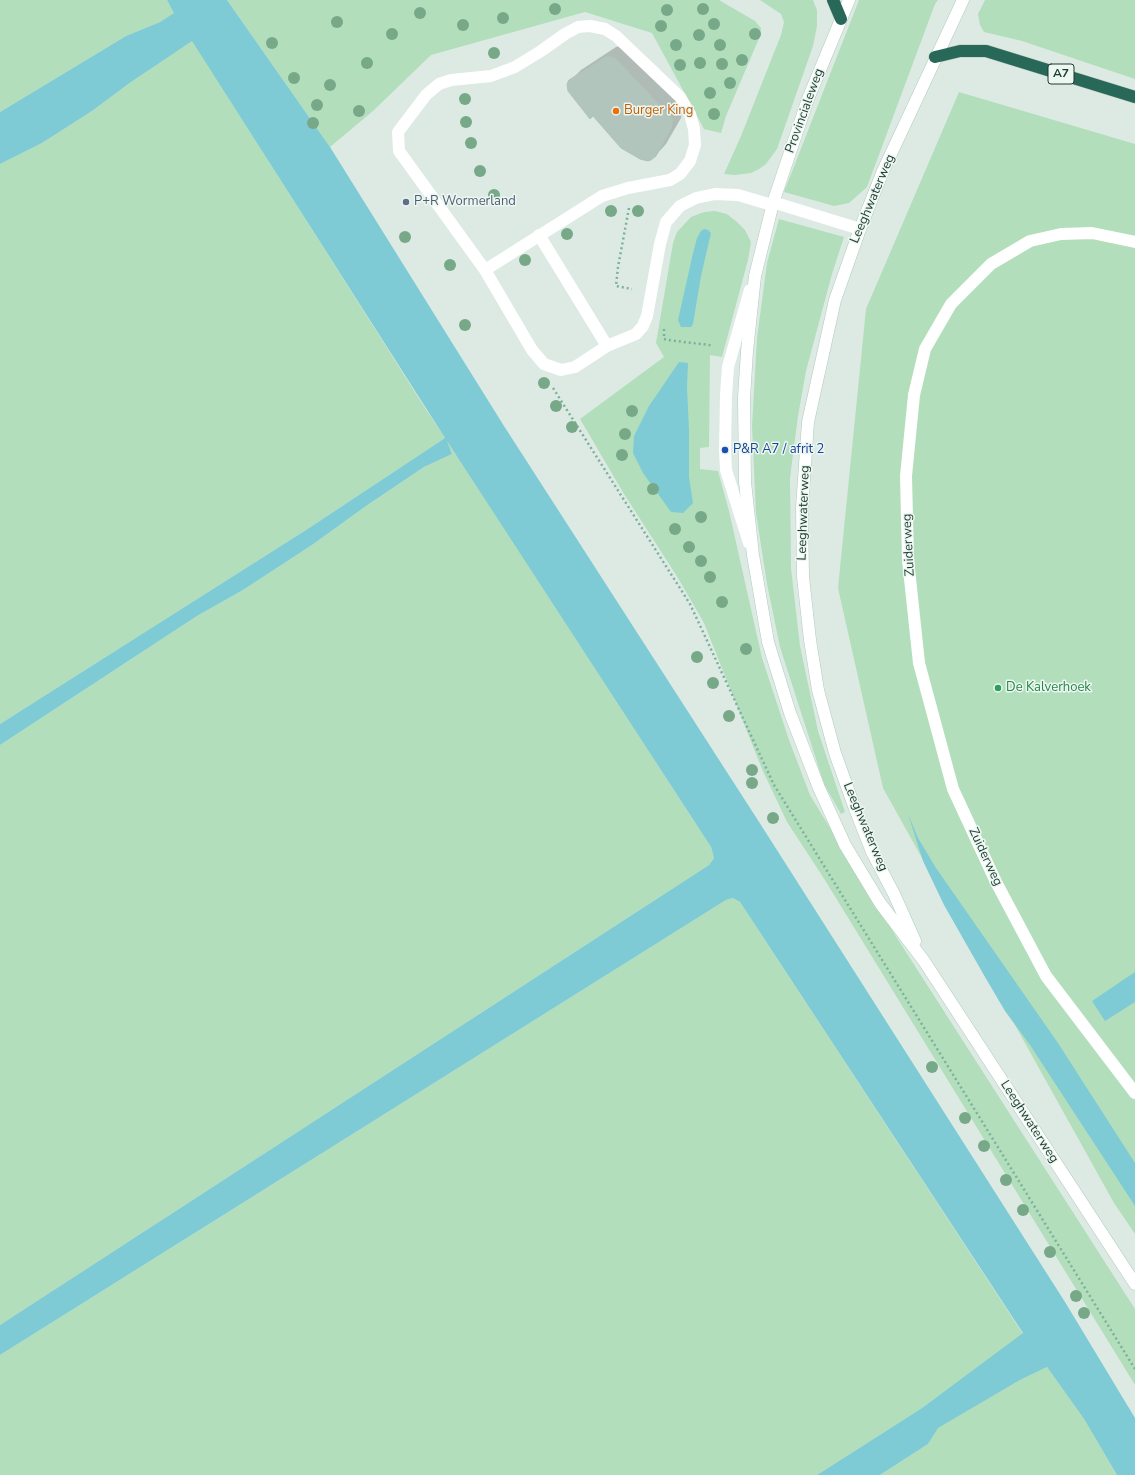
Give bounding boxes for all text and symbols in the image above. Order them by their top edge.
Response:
road number: A7 [1048,64,1074,84]
street label: Provincialeweg [782,67,828,155]
place label: Burger King [624,103,693,119]
marker: Burger King [611,106,621,116]
street label: Leeghwaterweg [847,152,899,246]
place label: P+R Wormerland [414,194,516,210]
marker: P+R Wormerland [401,197,411,207]
place label: P&R A7 / afrit 2 [733,442,824,458]
marker: P&R A7 / afrit 2 [720,445,730,455]
street label: Leeghwaterweg [795,465,813,561]
street label: Zuiderweg [900,513,918,577]
place label: De Kalverhoek [1006,680,1091,696]
marker: De Kalverhoek [993,683,1003,693]
street label: Leeghwaterweg [839,780,891,874]
street label: Zuiderweg [965,825,1005,889]
street label: Leeghwaterweg [997,1078,1061,1166]

